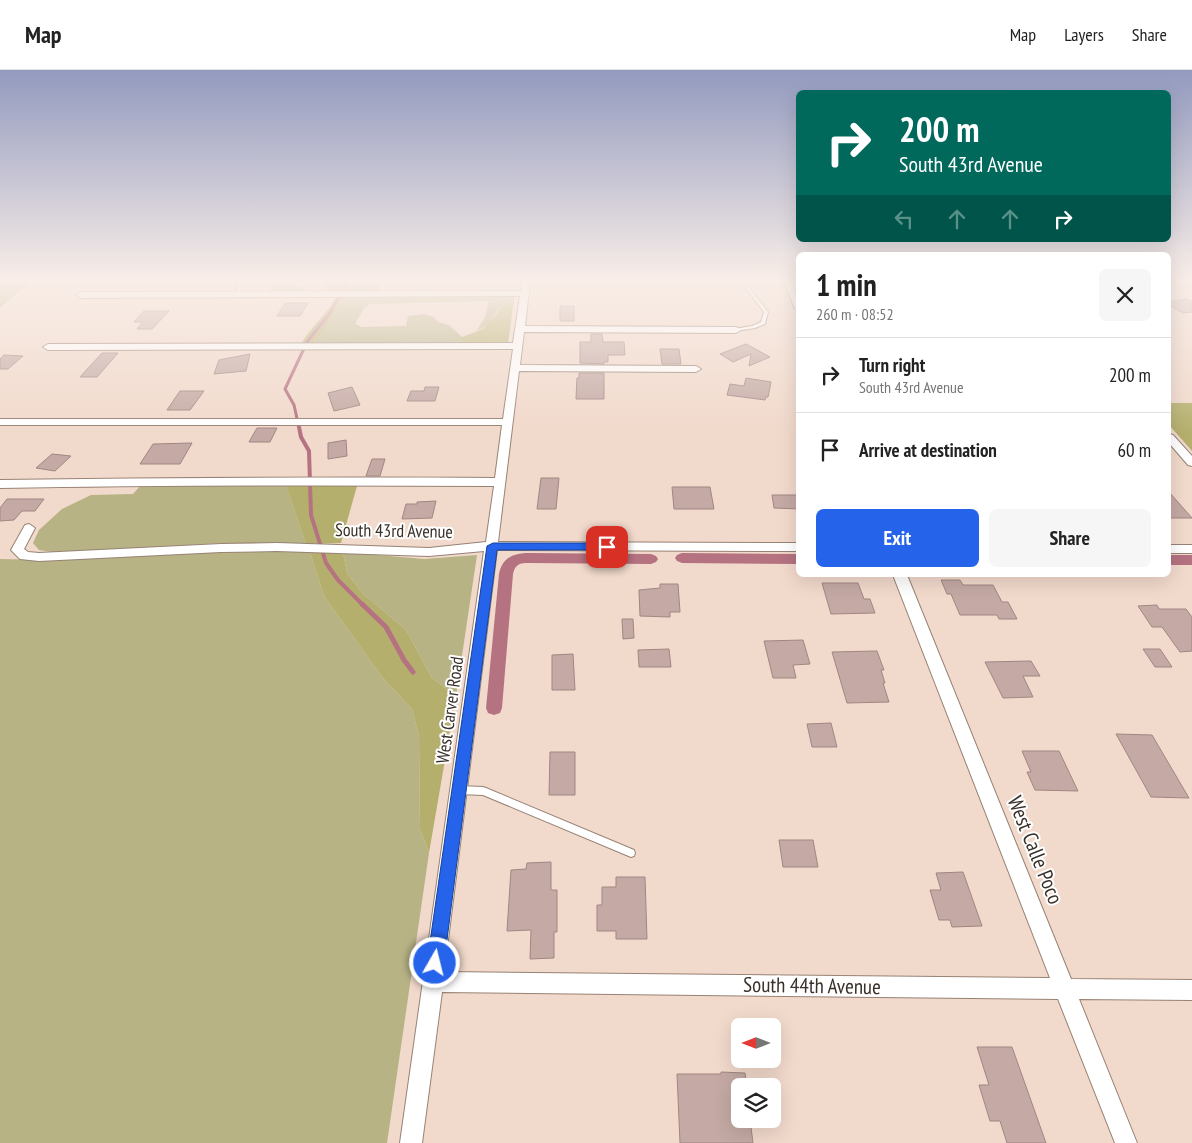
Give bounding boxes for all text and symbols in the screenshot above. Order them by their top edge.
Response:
text: Map [25,19,62,50]
text: Map [1010,23,1036,46]
text: Layers [1064,23,1104,46]
text: Share [1132,23,1167,46]
text: 200 m [899,106,980,152]
icon: right [816,110,881,175]
text: South 43rd Avenue [899,150,1043,178]
icon: left [890,205,918,233]
icon: ahead [943,205,971,233]
icon: ahead [996,205,1024,233]
icon: right [1049,205,1077,233]
text: 1 min [816,265,877,304]
button: close [1099,269,1151,321]
text: 260 m · 08:52 [816,304,894,324]
text: Turn right [859,353,925,377]
icon: right [816,361,844,389]
text: 200 m [1109,363,1151,387]
text: South 43rd Avenue [859,377,964,397]
icon: arrive [816,436,844,464]
text: Arrive at destination [859,438,997,462]
text: 60 m [1118,438,1151,462]
button: Exit [816,509,979,567]
button: Share [989,509,1151,567]
street label: South 43rd Avenue [335,518,453,543]
pin [586,526,628,568]
icon: arrive [593,533,621,561]
street label: West Carver Road [431,655,468,765]
street label: West Calle Poco [1002,792,1069,908]
position arrow [408,936,460,988]
street label: South 44th Avenue [743,971,881,1000]
north arrow [731,1018,781,1068]
map controls [731,1018,781,1128]
button: layers [731,1078,781,1128]

